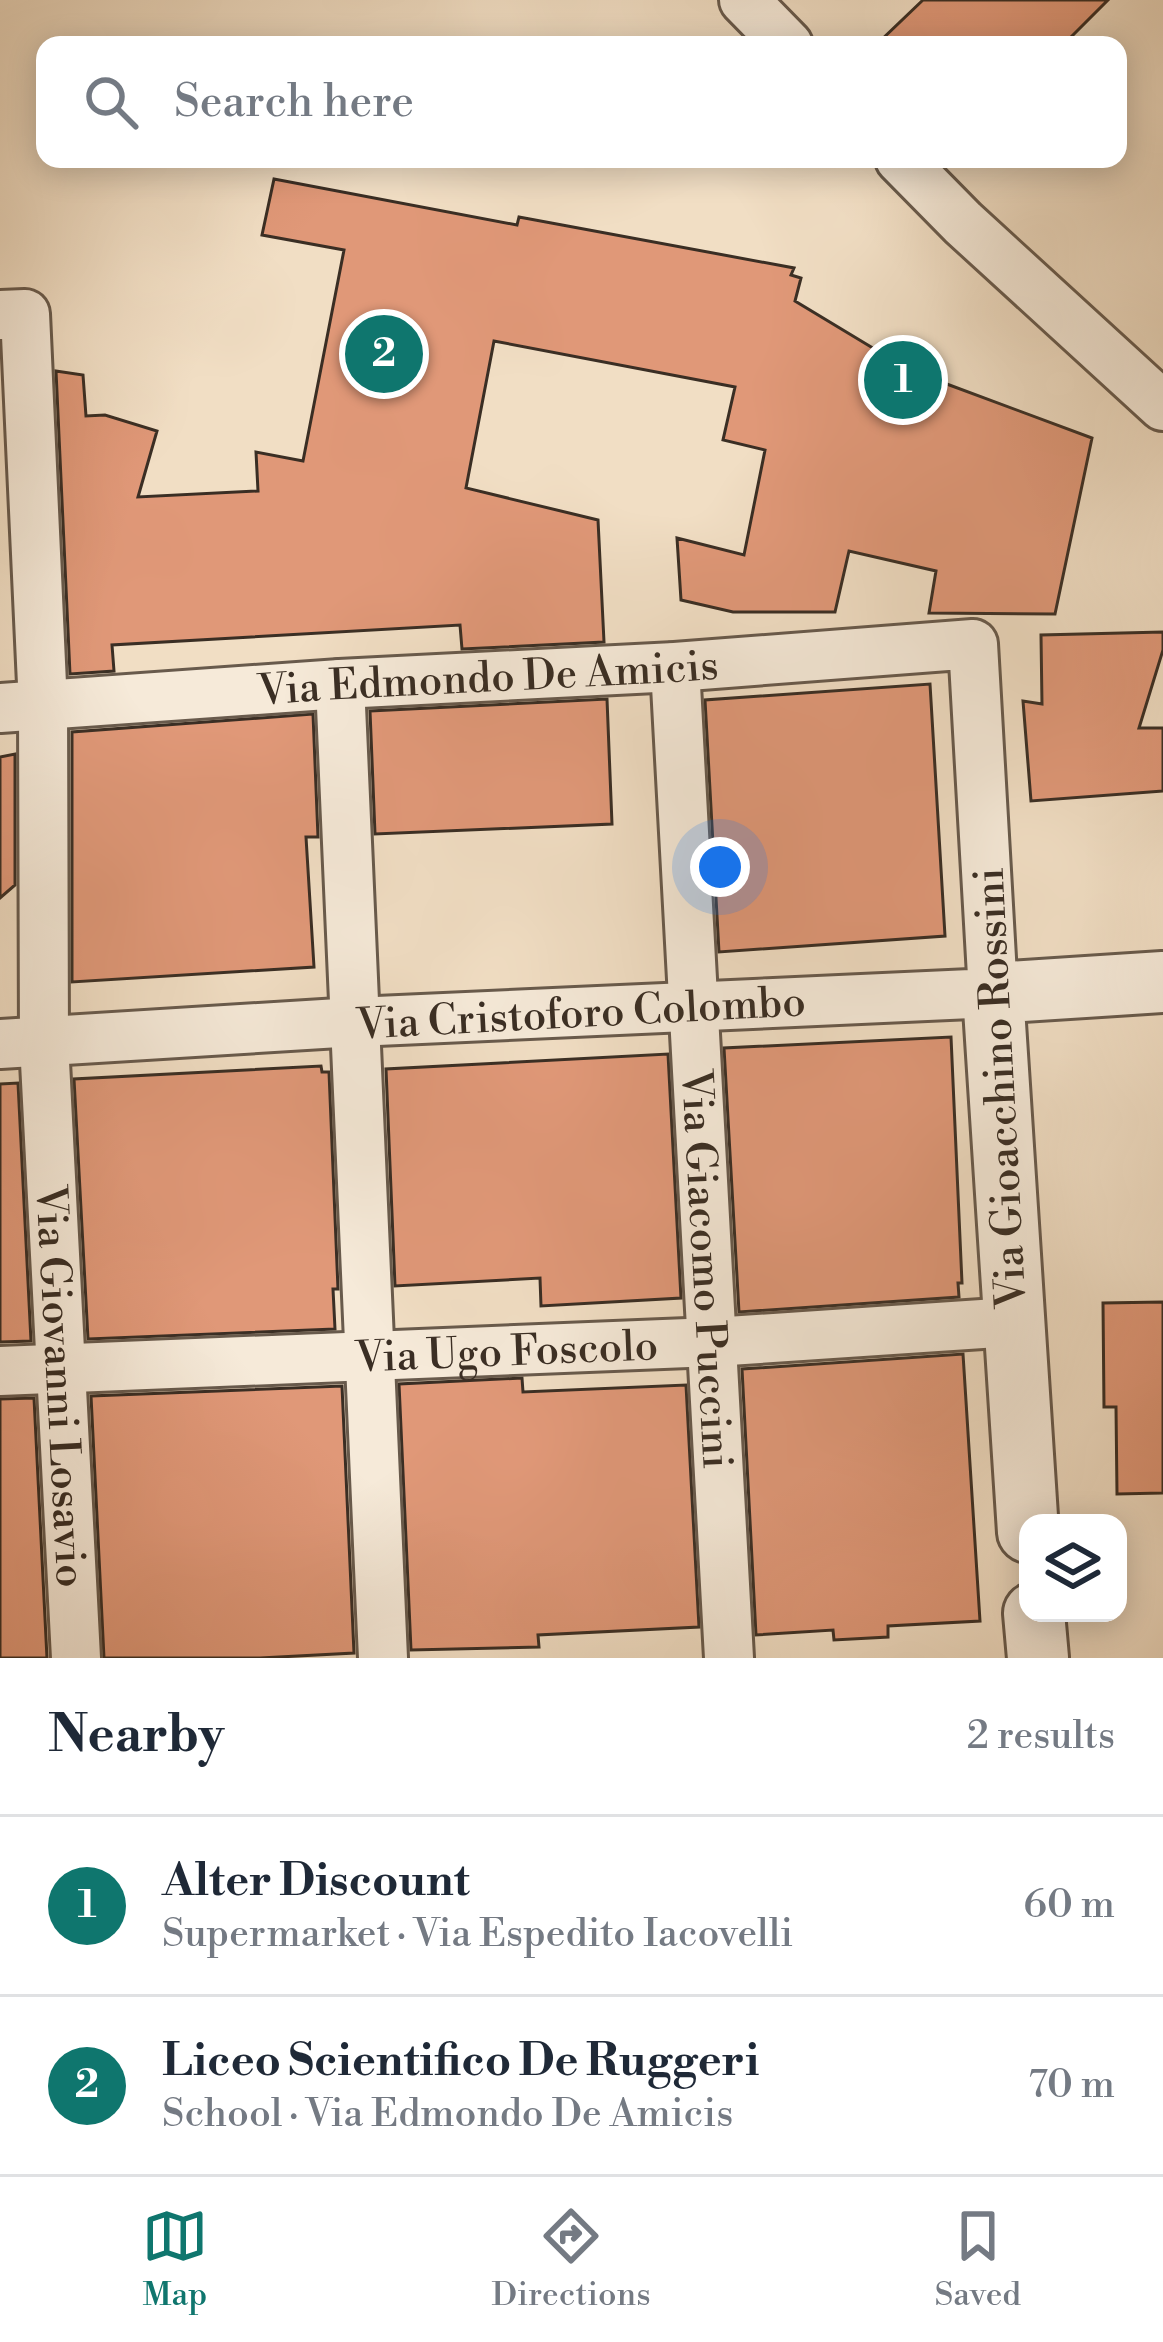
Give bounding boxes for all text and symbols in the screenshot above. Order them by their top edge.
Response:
search box [36,36,1127,168]
icon: search [78,69,144,135]
text: Search here [174,74,414,131]
pin: 2 [345,309,423,399]
pin: 1 [864,335,942,425]
street label: Via Edmondo De Amicis [255,640,721,719]
your location [690,837,750,897]
street label: Via Gioacchino Rossini [963,866,1040,1311]
street label: Via Cristoforo Colombo [354,976,807,1053]
street label: Via Giacomo Puccini [668,1067,743,1470]
street label: Via Giovanni Losavio [22,1183,96,1589]
street label: Via Ugo Foscolo [353,1320,659,1386]
map controls [1019,1514,1127,1622]
button: layers [1019,1514,1127,1622]
text: Nearby [48,1704,224,1768]
text: 2 results [967,1712,1115,1761]
text: Alter Discount [162,1853,470,1910]
text: 1 [78,1881,96,1930]
text: 60 m [1023,1881,1115,1930]
text: Supermarket · Via Espedito Iacovelli [162,1910,793,1959]
text: Liceo Scientifico De Ruggeri [162,2033,759,2090]
text: 2 [75,2061,99,2110]
text: 70 m [1028,2061,1115,2110]
text: School · Via Edmondo De Amicis [162,2090,733,2139]
tab: Map [142,2203,208,2316]
tab: Directions [492,2203,651,2316]
tab: Saved [934,2203,1021,2316]

